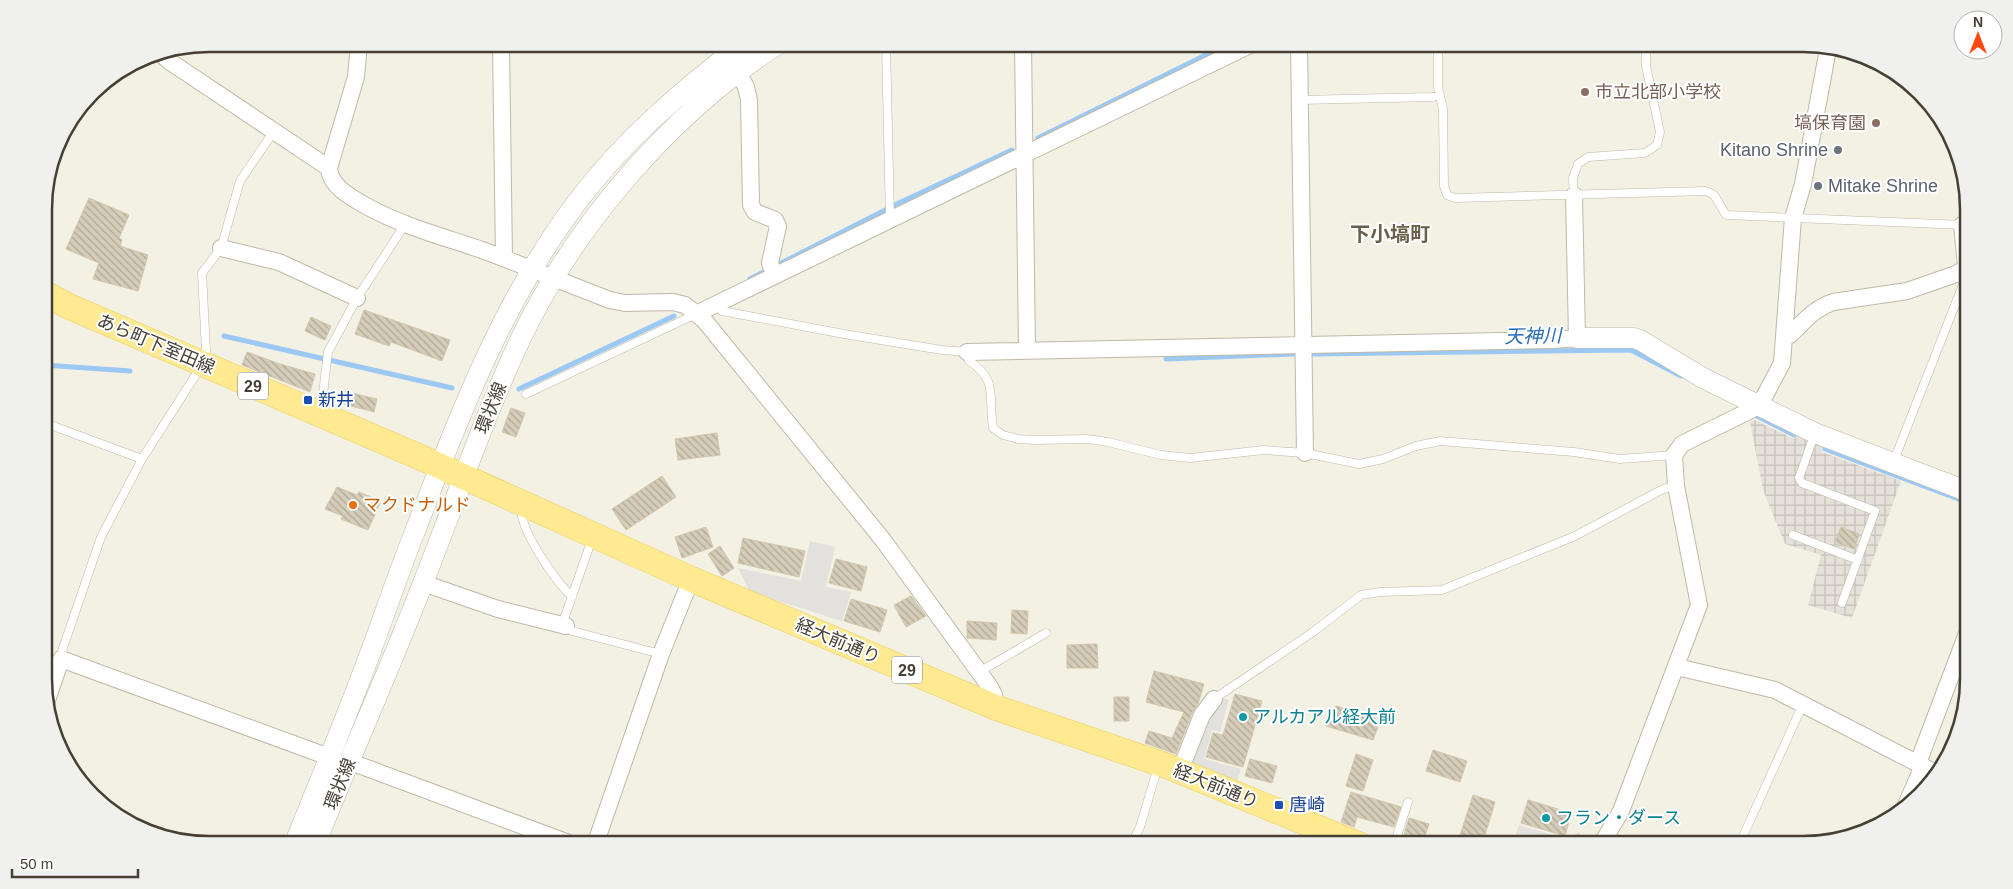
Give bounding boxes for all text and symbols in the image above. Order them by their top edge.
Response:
north arrow [1953,10,2003,60]
text: N [1973,14,1983,30]
place label: 市立北部小学校 [1595,82,1721,102]
marker: 市立北部小学校 [1579,86,1591,98]
place label: 塙保育園 [1794,113,1866,133]
marker: 塙保育園 [1870,117,1882,129]
place label: Kitano Shrine [1720,140,1828,160]
marker: Kitano Shrine [1832,144,1844,156]
place label: Mitake Shrine [1828,176,1938,196]
marker: Mitake Shrine [1812,180,1824,192]
district label: 下小塙町 [1350,223,1430,245]
street label: あら町下室田線 [94,310,218,378]
water label: 天神川 [1504,325,1564,347]
road number: 29 [238,372,268,400]
street label: 環状線 [472,379,510,437]
place label: 新井 [318,390,354,410]
marker: 新井 [302,394,314,406]
place label: マクドナルド [363,495,471,515]
marker: マクドナルド [347,499,359,511]
street label: 経大前通り [793,614,883,668]
road number: 29 [892,656,922,684]
place label: アルカアル経大前 [1253,707,1396,727]
marker: アルカアル経大前 [1237,711,1249,723]
street label: 環状線 [321,755,359,813]
street label: 経大前通り [1171,760,1261,812]
place label: 唐崎 [1289,795,1325,815]
marker: 唐崎 [1273,799,1285,811]
place label: フラン・ダース [1556,808,1681,828]
marker: フラン・ダース [1540,812,1552,824]
scale bar [12,846,139,878]
text: 50 m [20,855,53,872]

